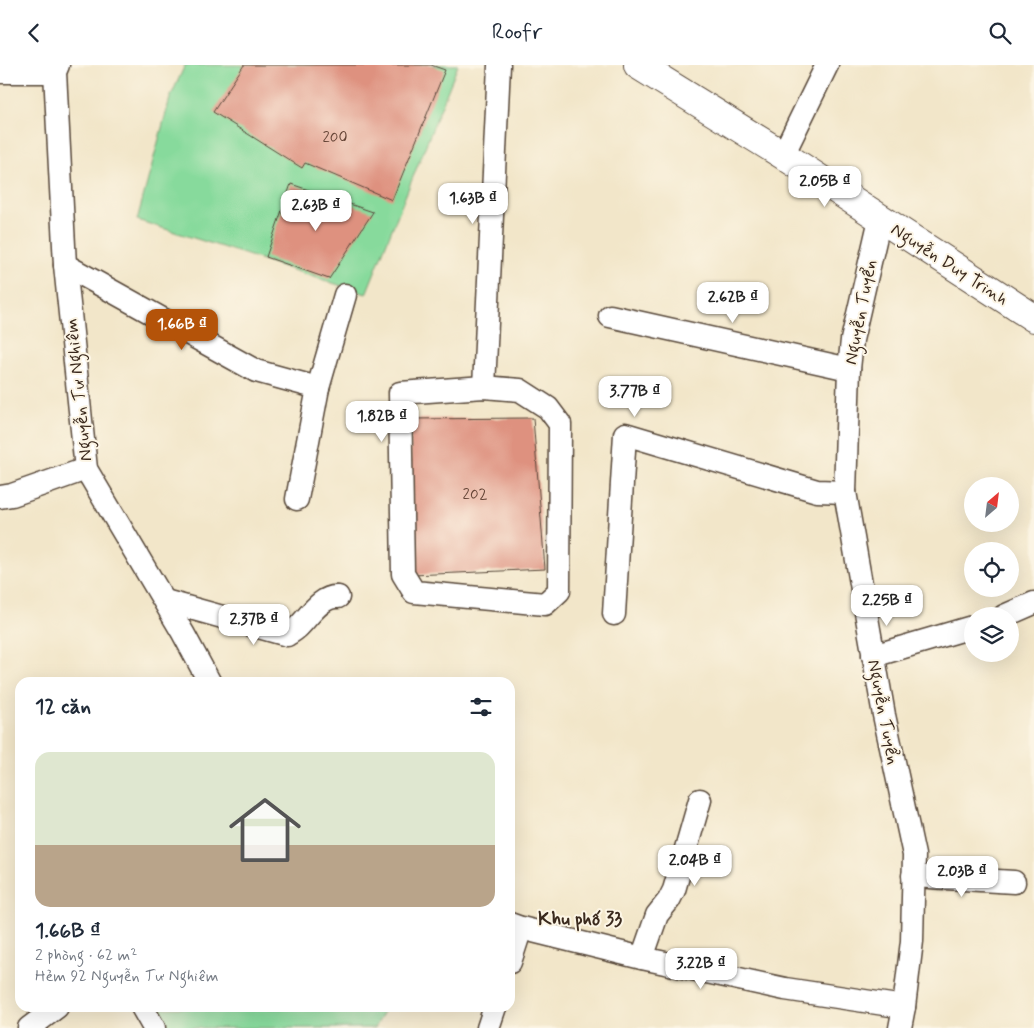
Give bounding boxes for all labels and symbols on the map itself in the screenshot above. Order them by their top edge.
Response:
house number: 200 [323,128,347,148]
pin: 2.05B ₫ [779,165,871,208]
pin: 1.63B ₫ [427,183,519,225]
pin: 2.63B ₫ [270,189,362,232]
street label: Nguyễn Duy Trinh [885,218,1013,314]
street label: Nguyễn Tuyển [839,258,885,367]
pin: 2.62B ₫ [687,281,779,324]
pin: 1.66B ₫ [136,309,228,351]
street label: Nguyễn Tư Nghiêm [60,317,100,462]
pin: 3.77B ₫ [589,375,681,418]
pin: 1.82B ₫ [336,401,428,443]
north arrow [964,477,1019,533]
house number: 202 [463,485,487,505]
pin: 2.25B ₫ [841,585,933,627]
pin: 2.37B ₫ [208,603,300,646]
street label: Nguyễn Tuyển [859,658,905,767]
pin: 2.04B ₫ [649,845,741,887]
pin: 2.03B ₫ [916,855,1008,898]
district label: Khu phố 33 [538,907,622,932]
pin: 3.22B ₫ [655,947,747,990]

